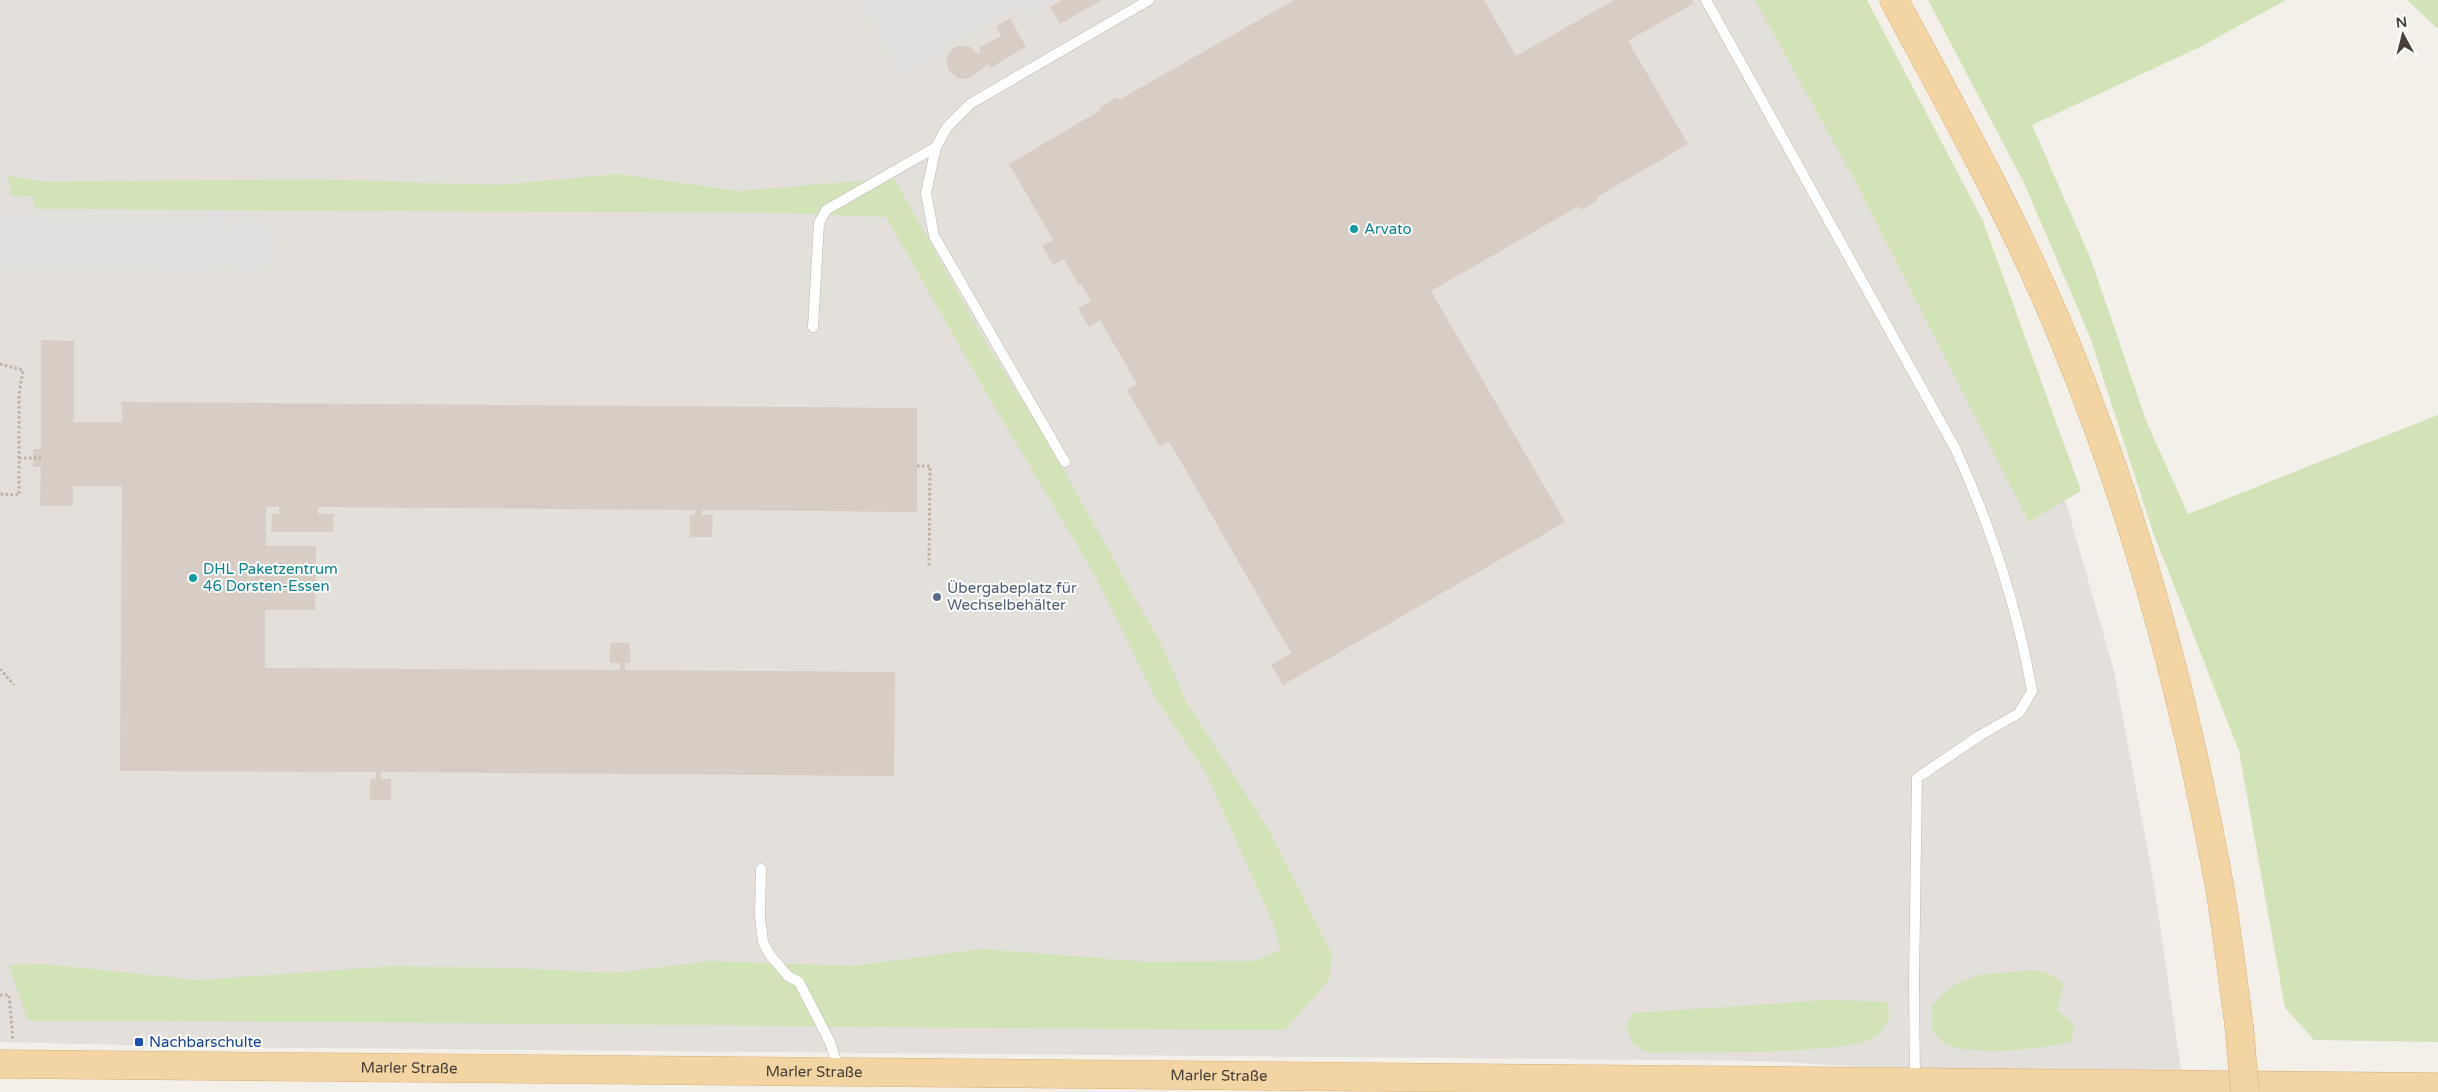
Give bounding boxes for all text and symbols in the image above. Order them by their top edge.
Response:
north arrow [2378,10,2428,60]
text: N [2395,13,2408,32]
place label: Arvato [1364,220,1412,238]
marker: Arvato [1348,223,1360,235]
place label: DHL Paketzentrum 46 Dorsten-Essen [203,560,338,595]
marker: DHL Paketzentrum 46 Dorsten-Essen [187,572,199,584]
place label: Übergabeplatz für Wechselbehälter [947,579,1077,614]
marker: Übergabeplatz für Wechselbehälter [931,591,943,603]
place label: Nachbarschulte [149,1033,262,1051]
marker: Nachbarschulte [133,1036,145,1048]
street label: Marler Straße [360,1058,458,1077]
street label: Marler Straße [765,1062,863,1081]
street label: Marler Straße [1170,1066,1268,1085]

